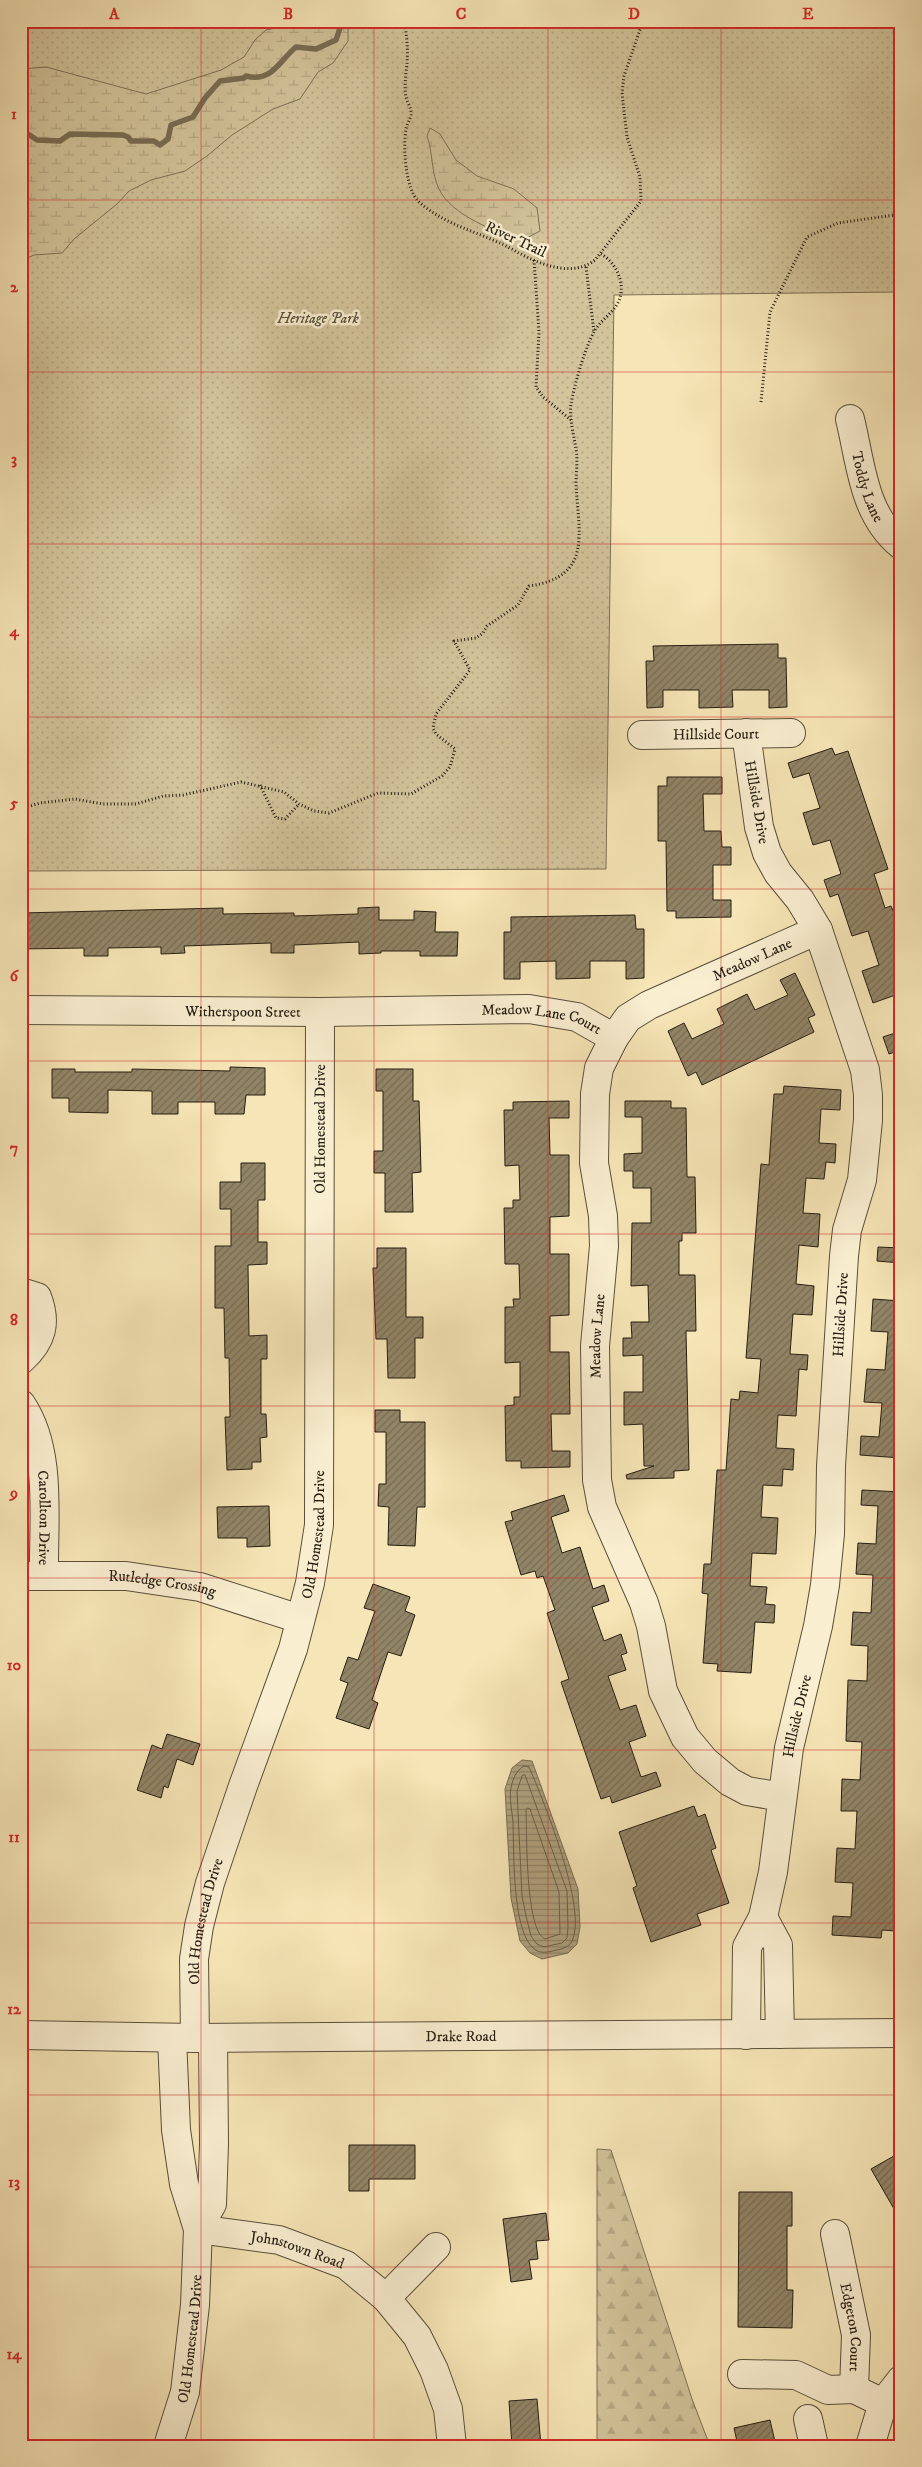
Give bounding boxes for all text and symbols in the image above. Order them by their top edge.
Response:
text: A [108,4,120,24]
text: B [283,4,293,24]
text: C [456,4,466,24]
text: D [628,4,640,24]
text: E [802,4,814,24]
text: 1 [11,104,17,124]
street label: River Trail [482,217,550,262]
text: 2 [10,277,19,297]
park label: Heritage Park [276,309,359,328]
text: 3 [11,449,17,469]
street label: Toddy Lane [847,450,888,526]
text: 4 [8,621,19,641]
street label: Hillside Court [673,724,759,745]
street label: Hillside Drive [740,759,773,845]
text: 5 [9,793,18,813]
street label: Meadow Lane [710,934,795,986]
text: 6 [10,966,20,986]
street label: Meadow Lane Court [481,1000,605,1039]
street label: Witherspoon Street [184,1002,301,1022]
street label: Old Homestead Drive [311,1064,330,1194]
text: 7 [10,1138,18,1158]
street label: Hillside Drive [829,1272,853,1358]
street label: Meadow Lane [586,1293,610,1379]
text: 8 [10,1310,18,1330]
street label: Carollton Drive [33,1470,54,1565]
street label: Old Homestead Drive [297,1470,329,1601]
text: 9 [9,1483,18,1503]
street label: Rutledge Crossing [109,1567,219,1602]
text: 10 [7,1655,22,1675]
street label: Hillside Drive [779,1673,816,1759]
text: 11 [8,1827,20,1847]
street label: Old Homestead Drive [185,1856,228,1985]
text: 12 [7,1999,22,2019]
street label: Drake Road [425,2027,497,2046]
text: 13 [8,2172,20,2192]
street label: Johnstown Road [247,2227,347,2274]
street label: Old Homestead Drive [173,2274,206,2406]
street label: Edgeton Court [835,2281,865,2372]
text: 14 [6,2344,22,2364]

